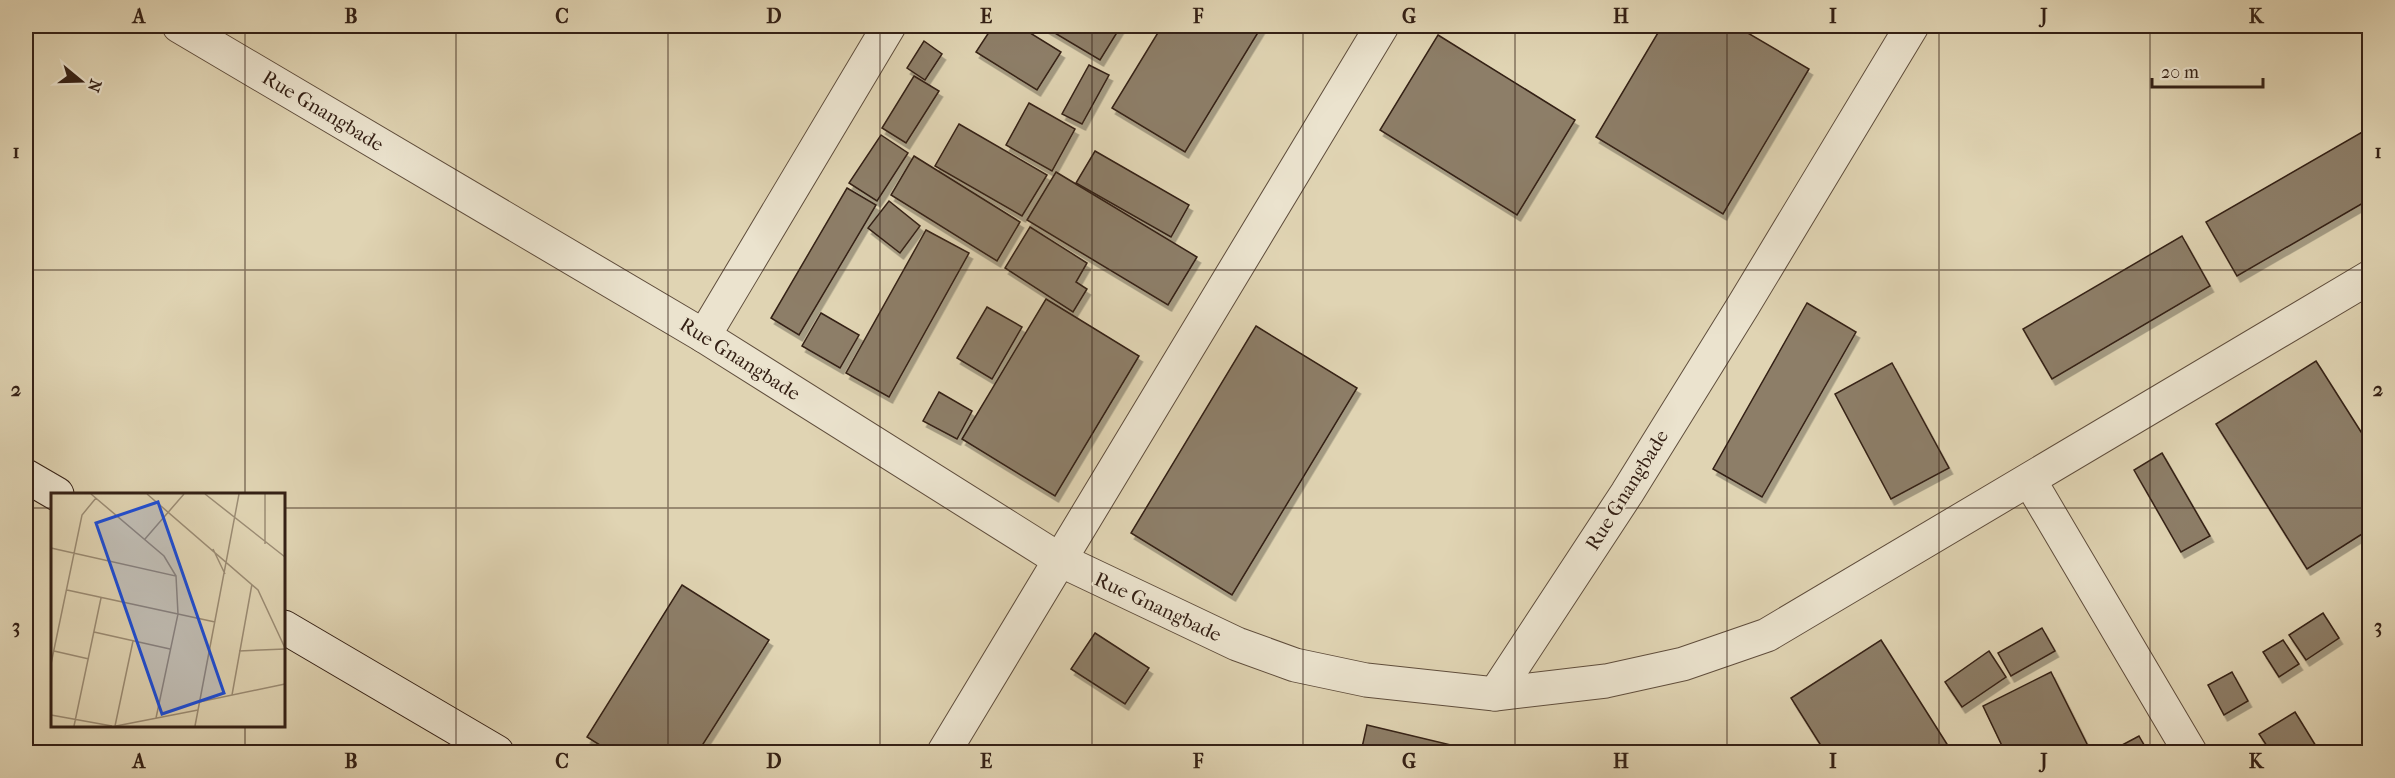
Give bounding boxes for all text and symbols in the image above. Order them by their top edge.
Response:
text: A [131,5,147,28]
text: B [344,5,358,28]
text: C [555,5,569,28]
text: D [766,5,782,28]
text: E [980,5,992,28]
text: F [1192,5,1204,28]
text: G [1402,5,1416,28]
text: H [1613,5,1629,28]
text: I [1829,5,1837,28]
text: J [2038,5,2048,28]
text: K [2249,5,2265,28]
north arrow [51,51,111,111]
scale bar [2152,51,2263,89]
text: 20 m [2161,62,2199,83]
street label: Rue Gnangbade [258,66,388,156]
text: N [83,77,106,95]
text: 1 [12,140,20,163]
text: 1 [2374,140,2382,163]
street label: Rue Gnangbade [676,313,804,405]
text: 2 [11,378,21,401]
text: 2 [2373,378,2383,401]
street label: Rue Gnangbade [1581,426,1673,554]
inset map [51,493,285,727]
street label: Rue Gnangbade [1091,568,1225,647]
text: 3 [12,615,20,638]
text: 3 [2374,615,2382,638]
text: A [131,750,147,773]
text: B [344,750,358,773]
text: C [555,750,569,773]
text: D [766,750,782,773]
text: E [980,750,992,773]
text: F [1192,750,1204,773]
text: G [1402,750,1416,773]
text: H [1613,750,1629,773]
text: I [1829,750,1837,773]
text: J [2038,750,2048,773]
text: K [2249,750,2265,773]

